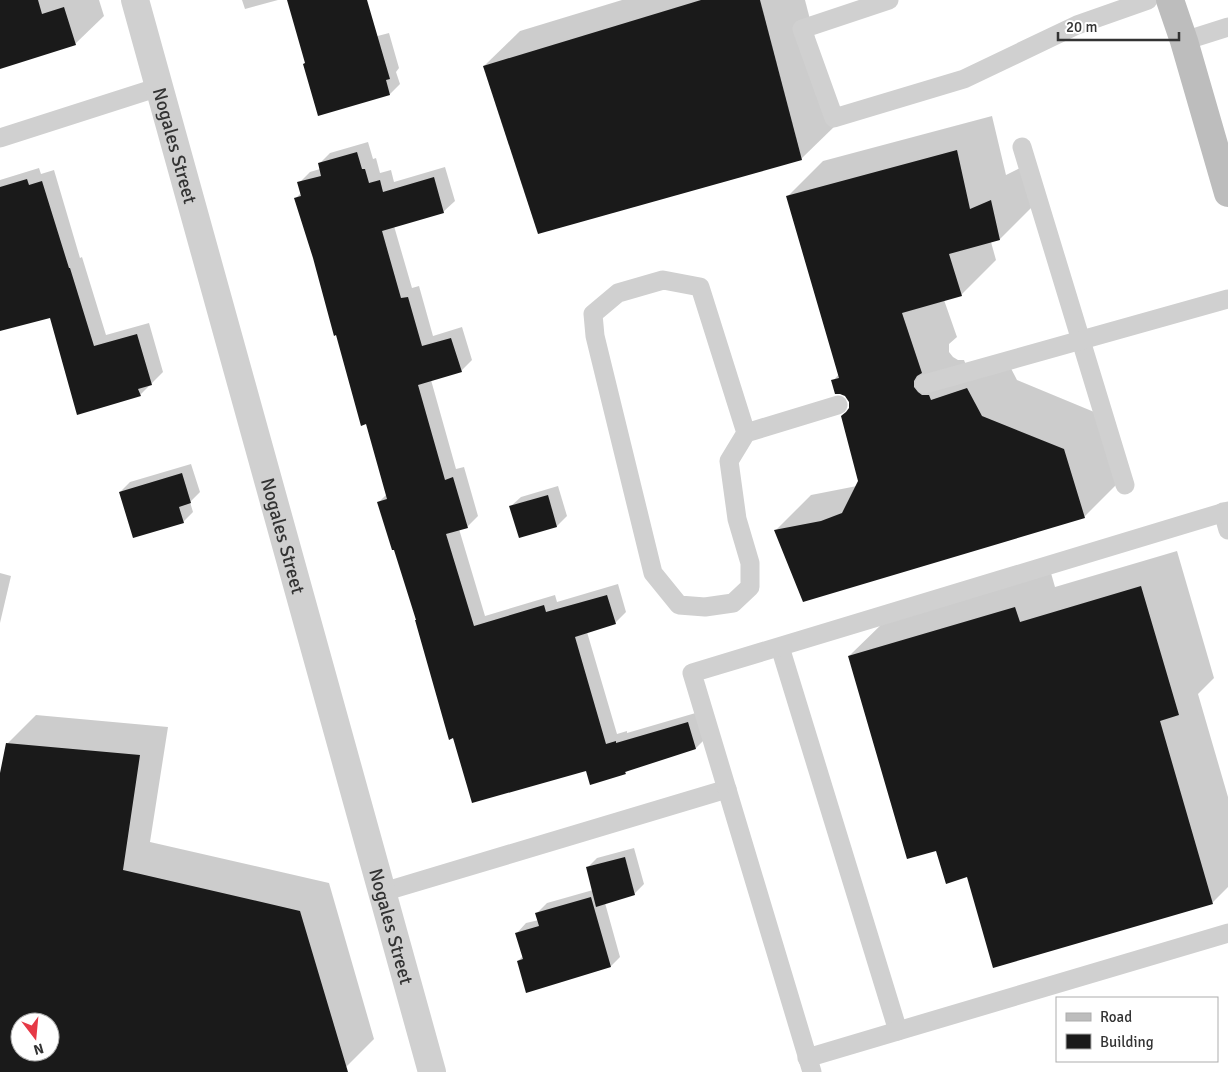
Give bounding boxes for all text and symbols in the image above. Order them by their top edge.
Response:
scale bar [1058,10,1179,42]
text: 20 m [1066,18,1097,36]
street label: Nogales Street [147,85,202,207]
street label: Nogales Street [255,475,310,597]
street label: Nogales Street [363,866,418,987]
legend [1056,997,1218,1062]
text: Road [1100,1008,1132,1026]
north arrow [10,1012,60,1062]
text: Building [1100,1033,1154,1051]
text: N [31,1040,45,1059]

